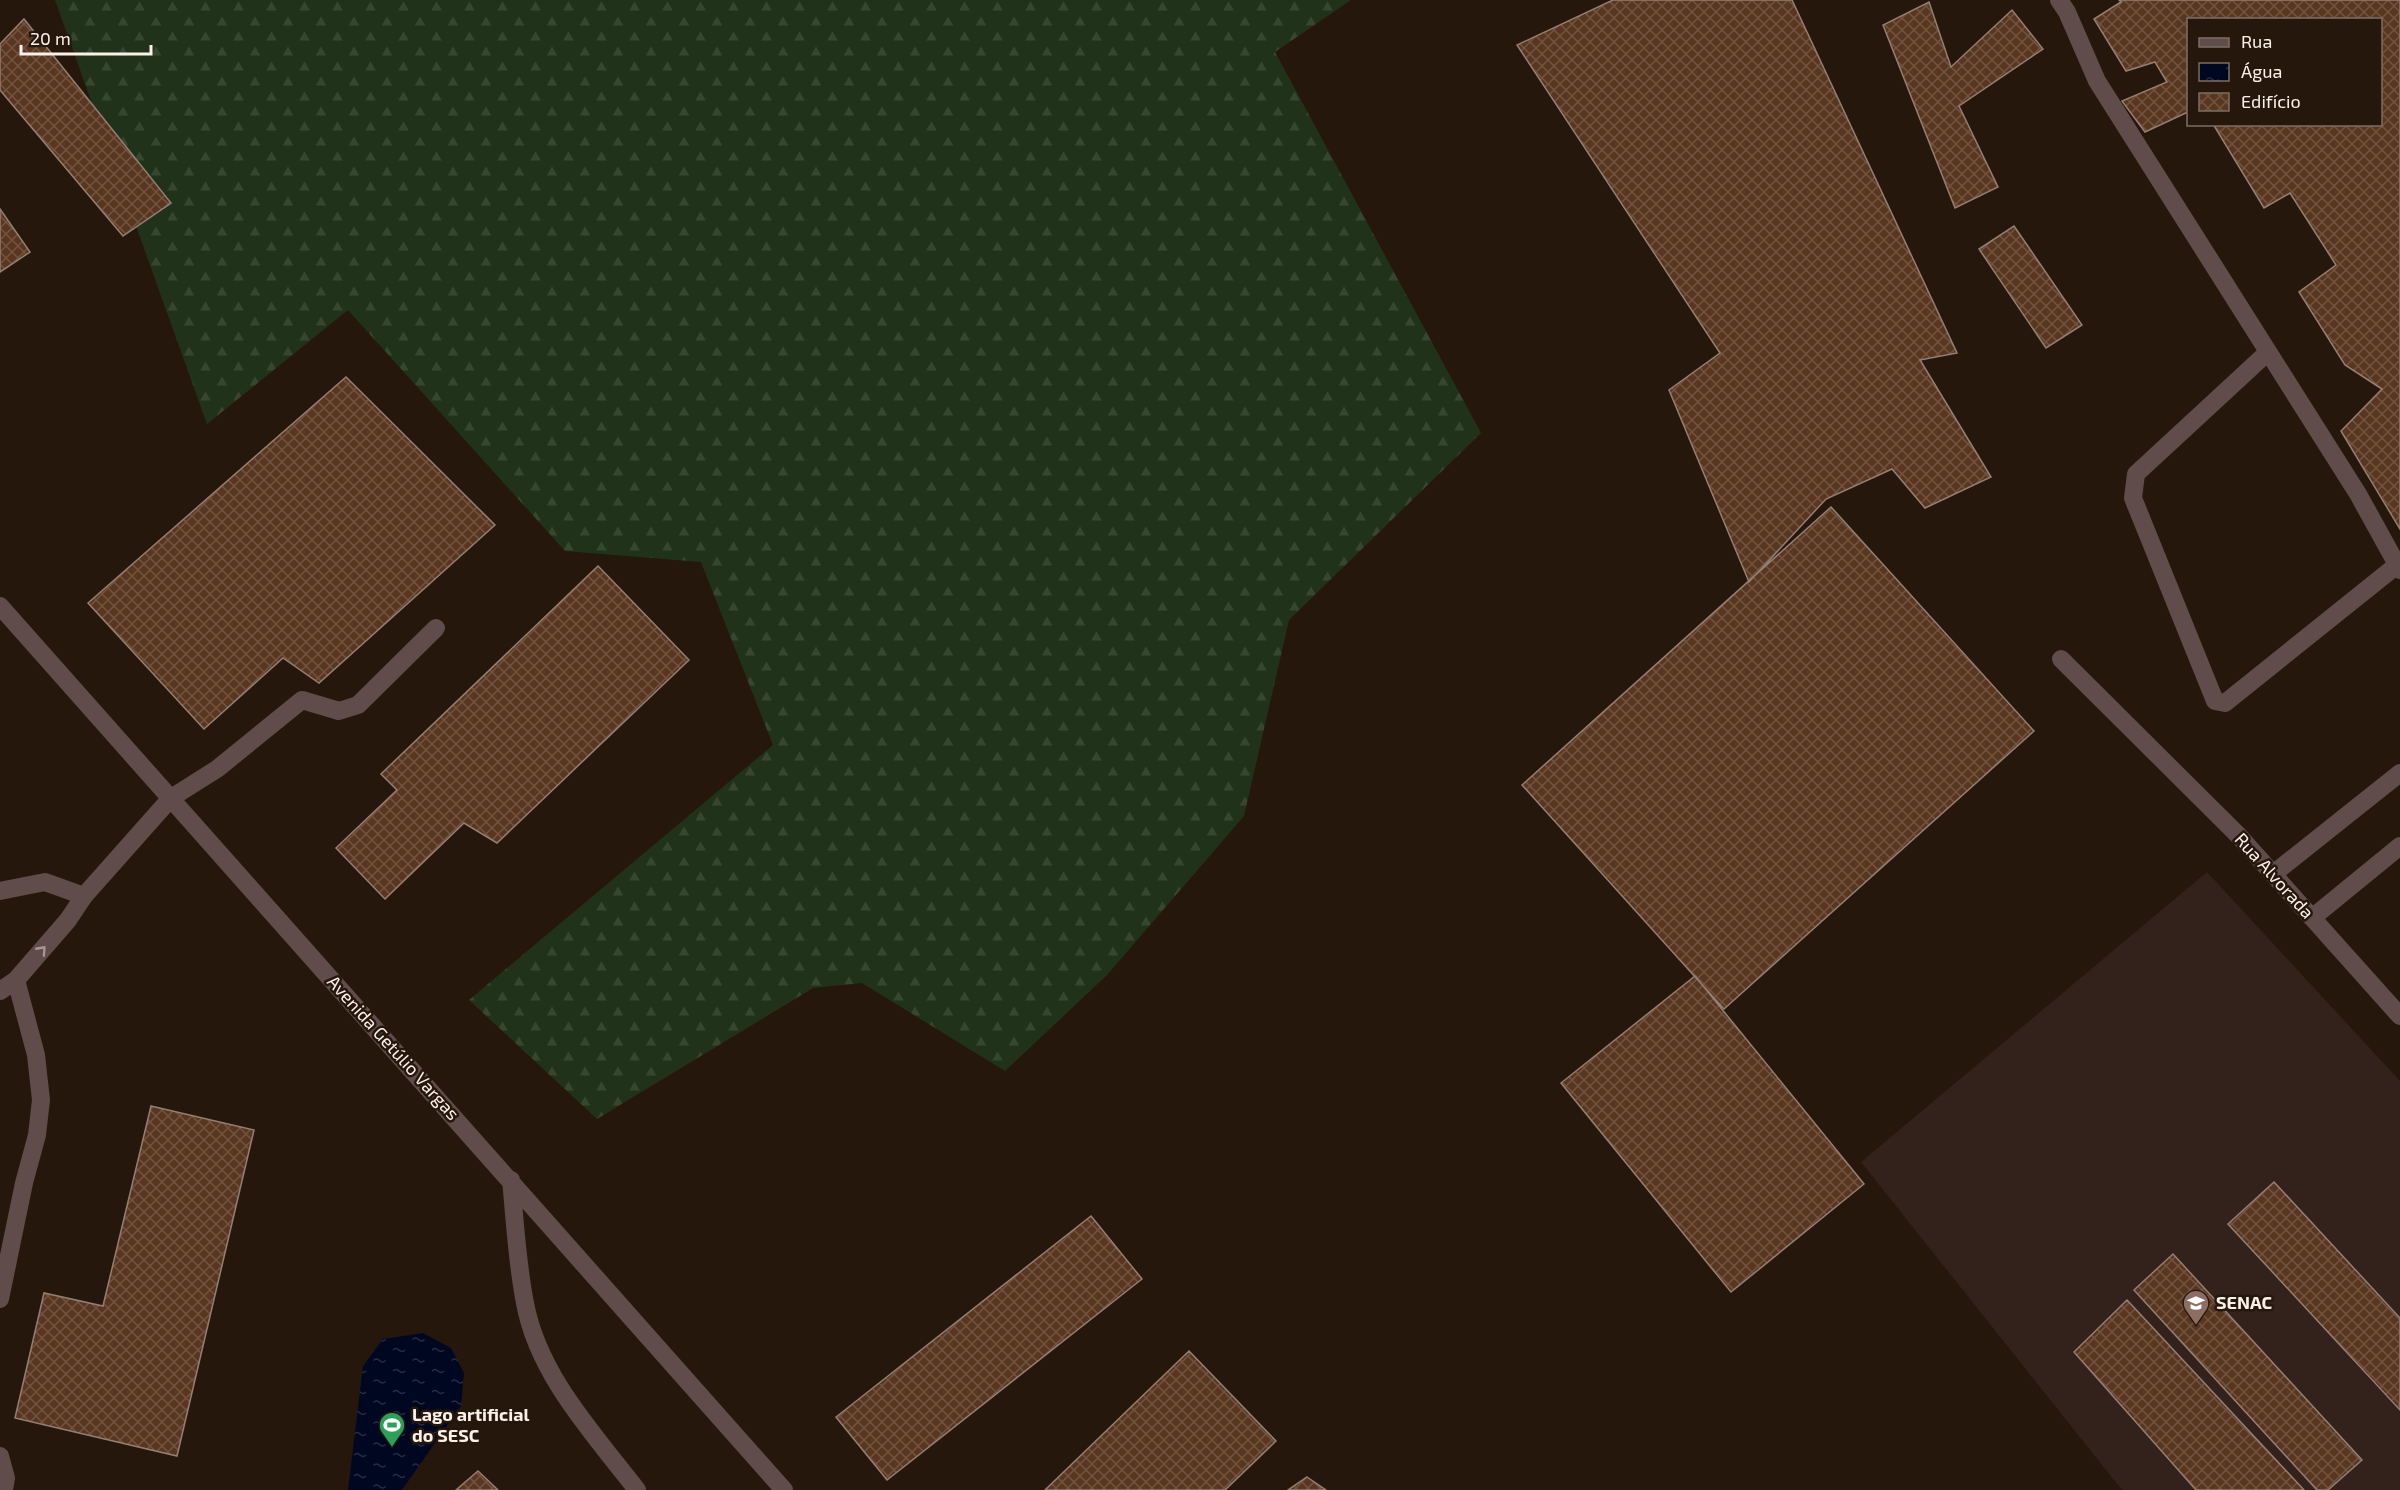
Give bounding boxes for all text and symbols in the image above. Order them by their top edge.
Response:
scale bar [21,18,152,56]
legend [2187,18,2382,126]
text: 20 m [30,27,71,49]
text: Rua [2241,30,2272,52]
text: Água [2241,60,2282,82]
text: Edifício [2241,90,2301,112]
street label: Rua Alvorada [2230,828,2319,923]
one-way arrow [35,946,46,957]
street label: Avenida Getúlio Vargas [323,970,465,1124]
school or university icon: SENAC [2181,1288,2211,1326]
place label: SENAC [2216,1291,2273,1313]
place label: Lago artificial do SESC [412,1403,529,1446]
sports icon: Lago artificial do SESC [377,1410,407,1448]

